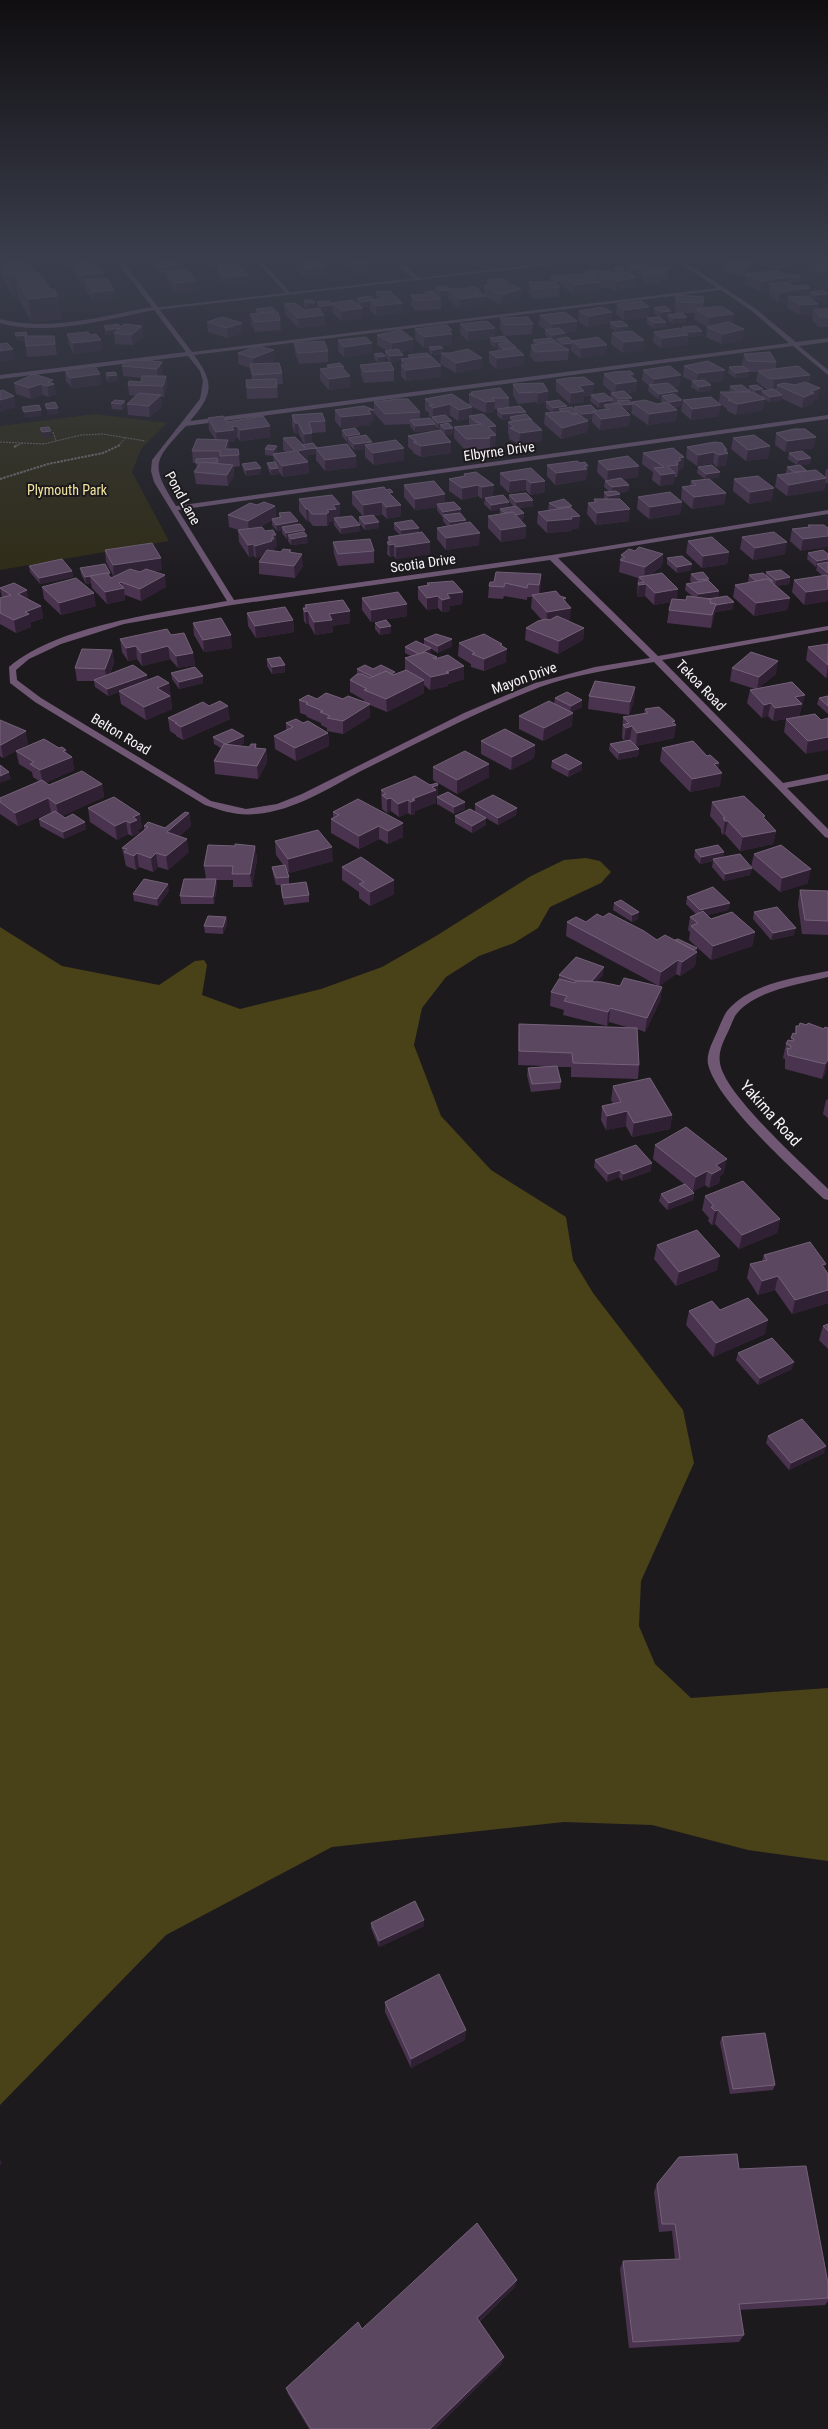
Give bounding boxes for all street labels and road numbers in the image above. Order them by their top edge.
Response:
street label: Elbyrne Drive [462,438,536,464]
street label: Pond Lane [162,469,204,528]
street label: Scotia Drive [389,550,457,576]
street label: Tekoa Road [673,656,729,714]
street label: Mayon Drive [489,659,559,697]
street label: Belton Road [88,710,154,758]
street label: Yakima Road [736,1077,805,1150]

